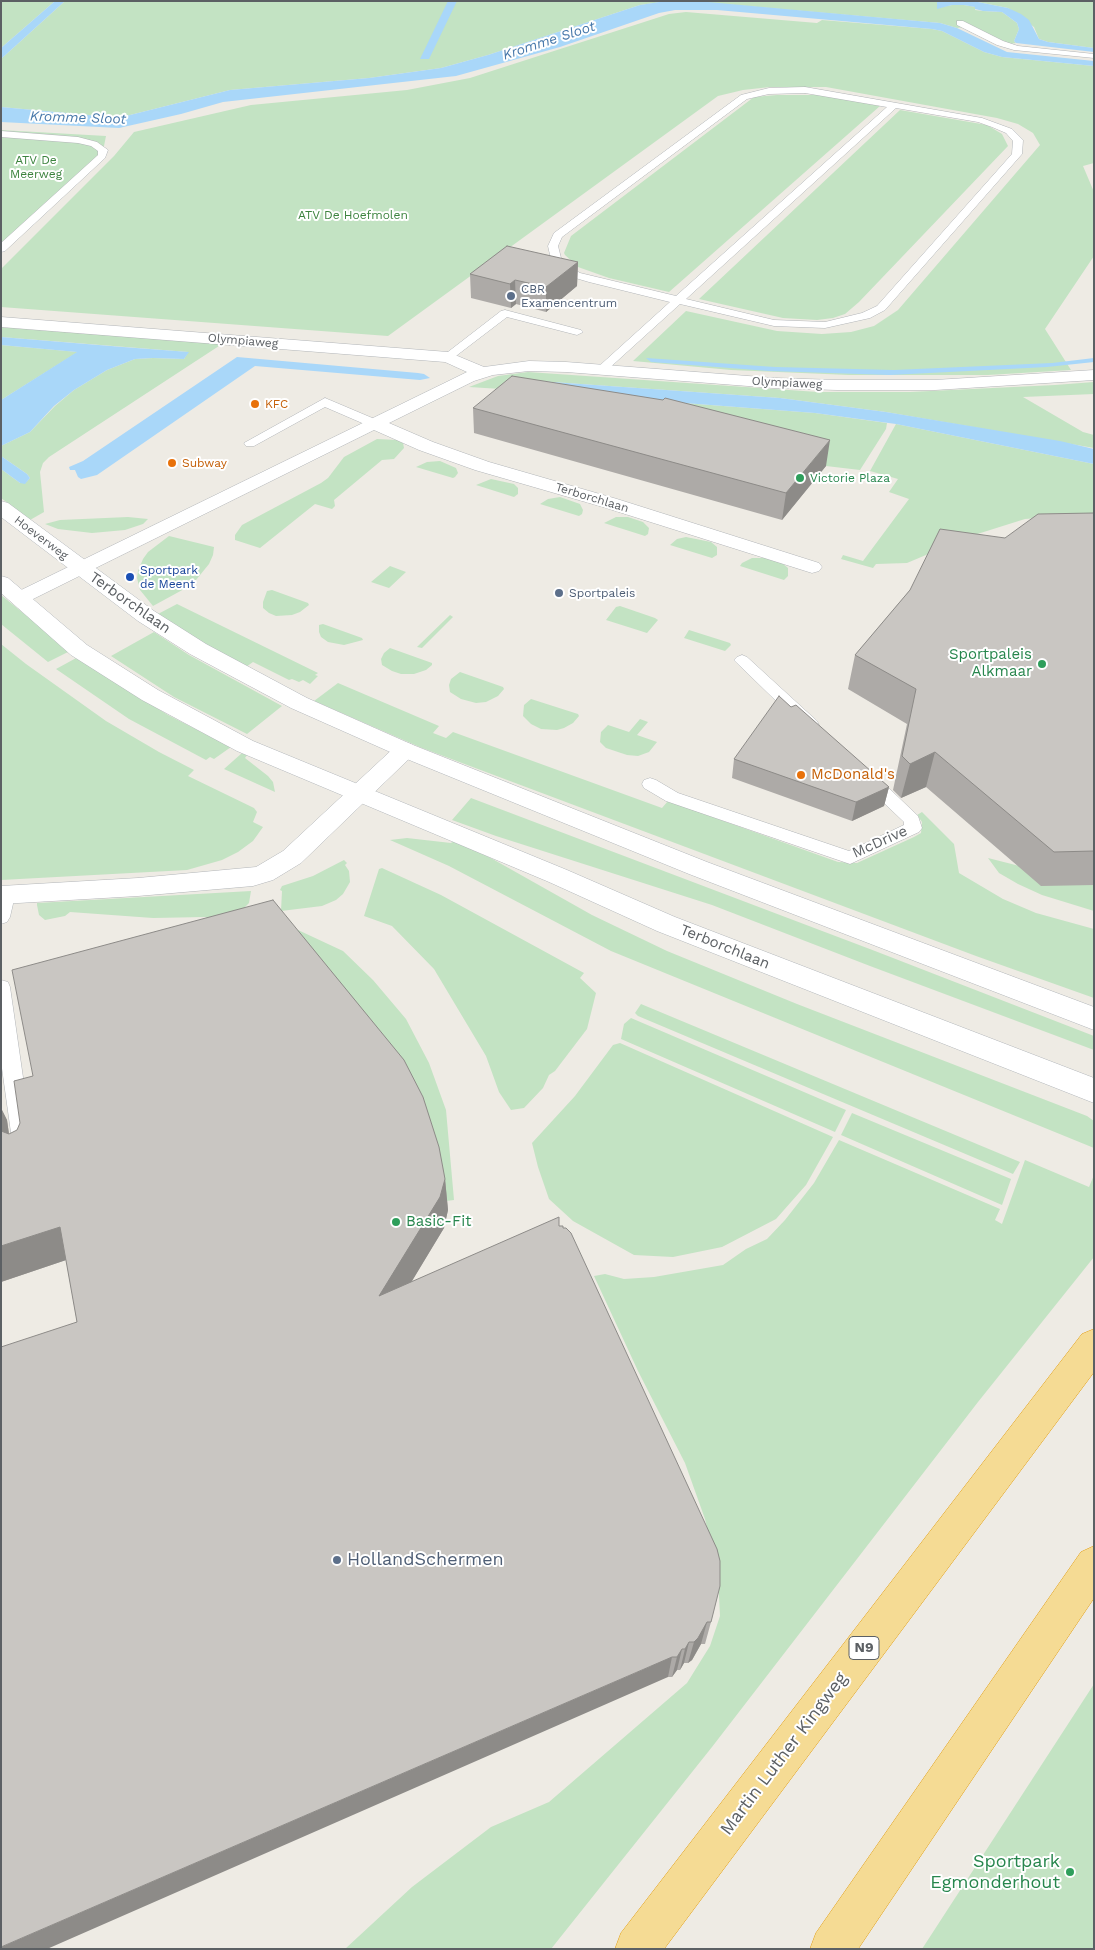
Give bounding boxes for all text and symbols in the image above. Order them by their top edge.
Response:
water label: Kromme Sloot [501,18,597,64]
water label: Kromme Sloot [30,108,126,128]
park label: ATV De Meerweg [10,153,62,181]
park label: ATV De Hoefmolen [298,208,408,222]
place label: CBR Examencentrum [521,282,617,310]
marker: CBR Examencentrum [505,290,517,302]
street label: Olympiaweg [207,331,279,351]
street label: Olympiaweg [751,374,823,392]
place label: KFC [265,397,288,411]
marker: KFC [249,398,261,410]
place label: Subway [182,456,227,470]
marker: Subway [166,457,178,469]
place label: Victorie Plaza [810,471,890,485]
marker: Victorie Plaza [794,472,806,484]
street label: Terborchlaan [554,480,630,516]
street label: Hoeverweg [11,513,71,563]
place label: Sportpark de Meent [140,563,198,591]
street label: Terborchlaan [86,568,174,638]
marker: Sportpark de Meent [124,571,136,583]
place label: Sportpaleis [569,586,635,600]
marker: Sportpaleis [553,587,565,599]
place label: Sportpaleis Alkmaar [949,646,1032,681]
marker: Sportpaleis Alkmaar [1036,658,1048,670]
place label: McDonald's [811,766,895,784]
marker: McDonald's [795,769,807,781]
street label: McDrive [850,822,910,862]
street label: Terborchlaan [678,921,772,973]
place label: Basic-Fit [406,1213,471,1231]
marker: Basic-Fit [390,1216,402,1228]
place label: HollandSchermen [347,1549,504,1571]
marker: HollandSchermen [331,1554,343,1566]
road number: N9 [849,1636,879,1660]
street label: Martin Luther Kingweg [716,1668,852,1840]
place label: Sportpark Egmonderhout [930,1851,1060,1894]
marker: Sportpark Egmonderhout [1064,1866,1076,1878]

